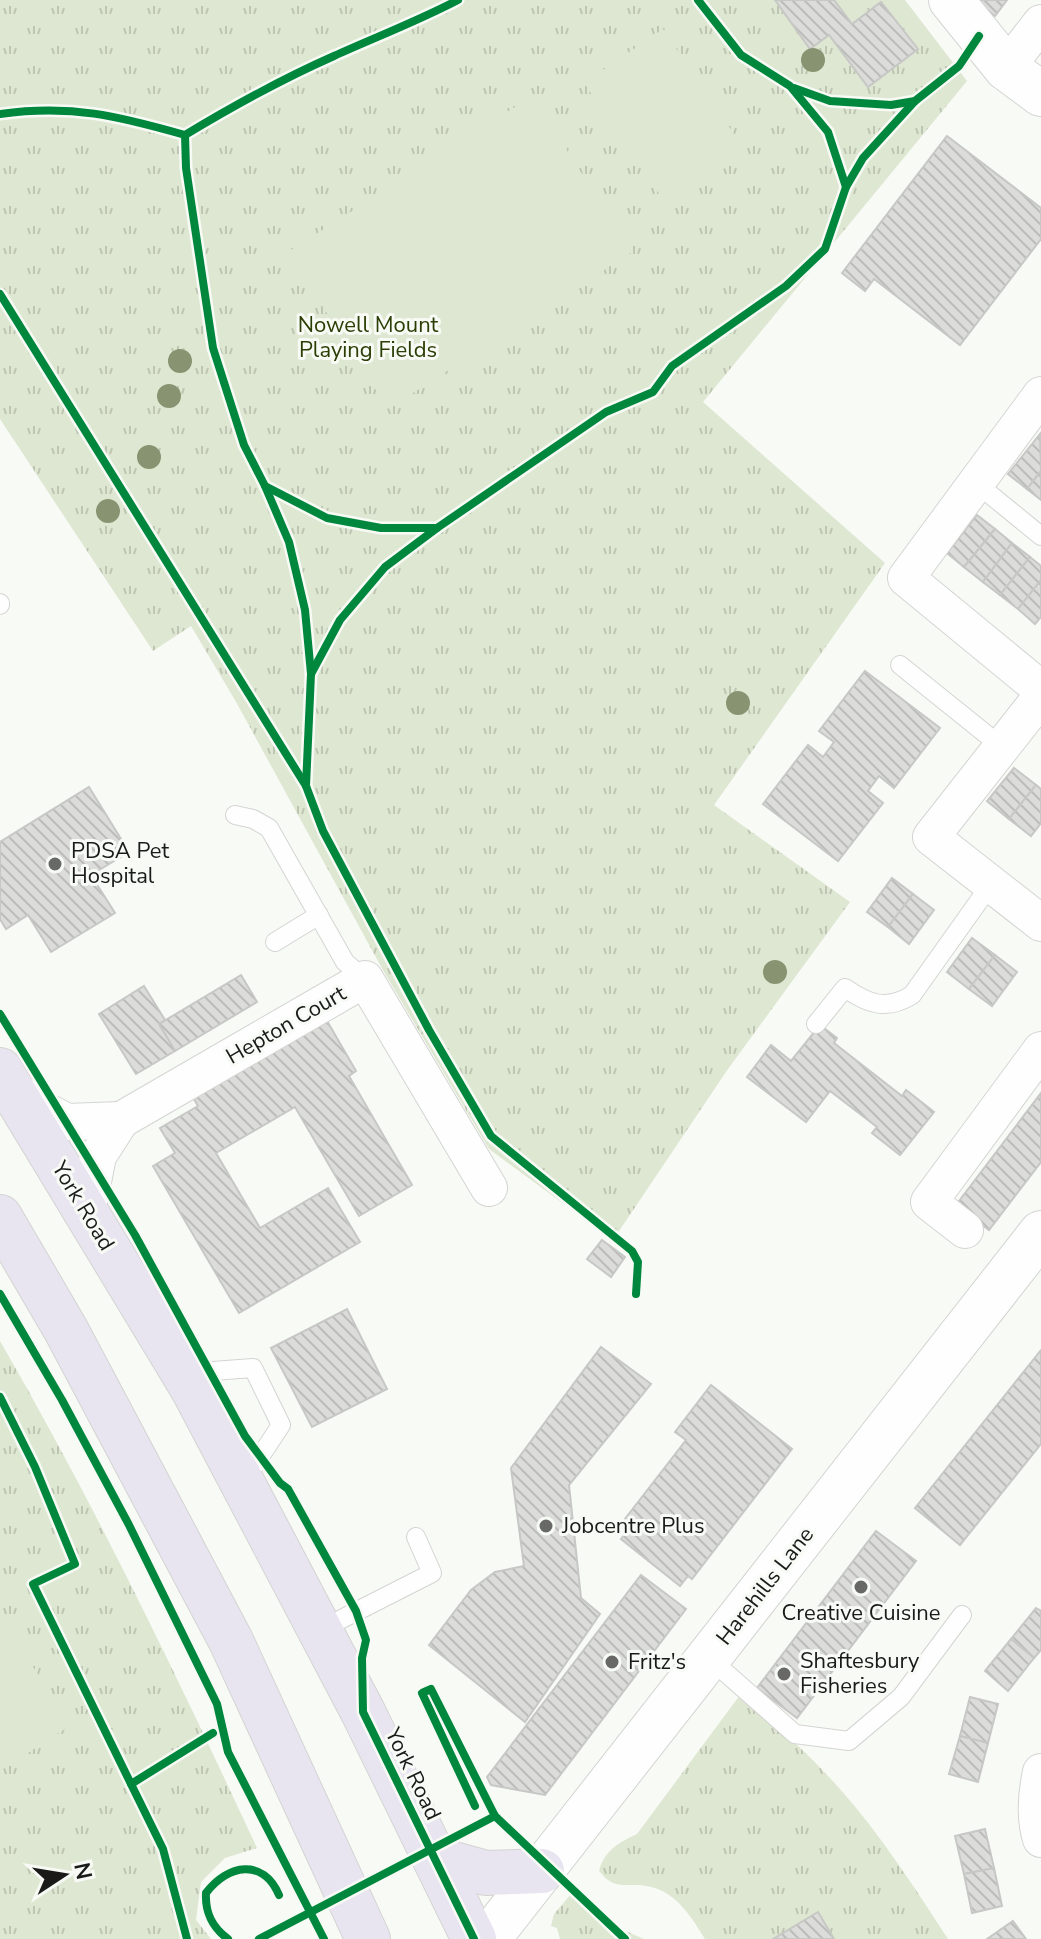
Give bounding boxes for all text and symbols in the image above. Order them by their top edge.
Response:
park label: Nowell Mount Playing Fields [298,310,439,365]
place label: PDSA Pet Hospital [71,836,170,891]
marker: PDSA Pet Hospital [46,855,64,873]
street label: Hepton Court [221,978,352,1071]
street label: York Road [44,1155,121,1256]
place label: Jobcentre Plus [561,1511,705,1541]
marker: Jobcentre Plus [537,1517,555,1535]
street label: Harehills Lane [709,1521,821,1651]
marker: Creative Cuisine [852,1578,870,1596]
place label: Creative Cuisine [781,1598,941,1628]
place label: Shaftesbury Fisheries [800,1646,920,1701]
place label: Fritz's [628,1647,686,1677]
marker: Fritz's [603,1653,621,1671]
marker: Shaftesbury Fisheries [775,1665,793,1683]
street label: York Road [377,1722,448,1825]
north arrow [24,1835,104,1915]
text: N [66,1860,99,1882]

